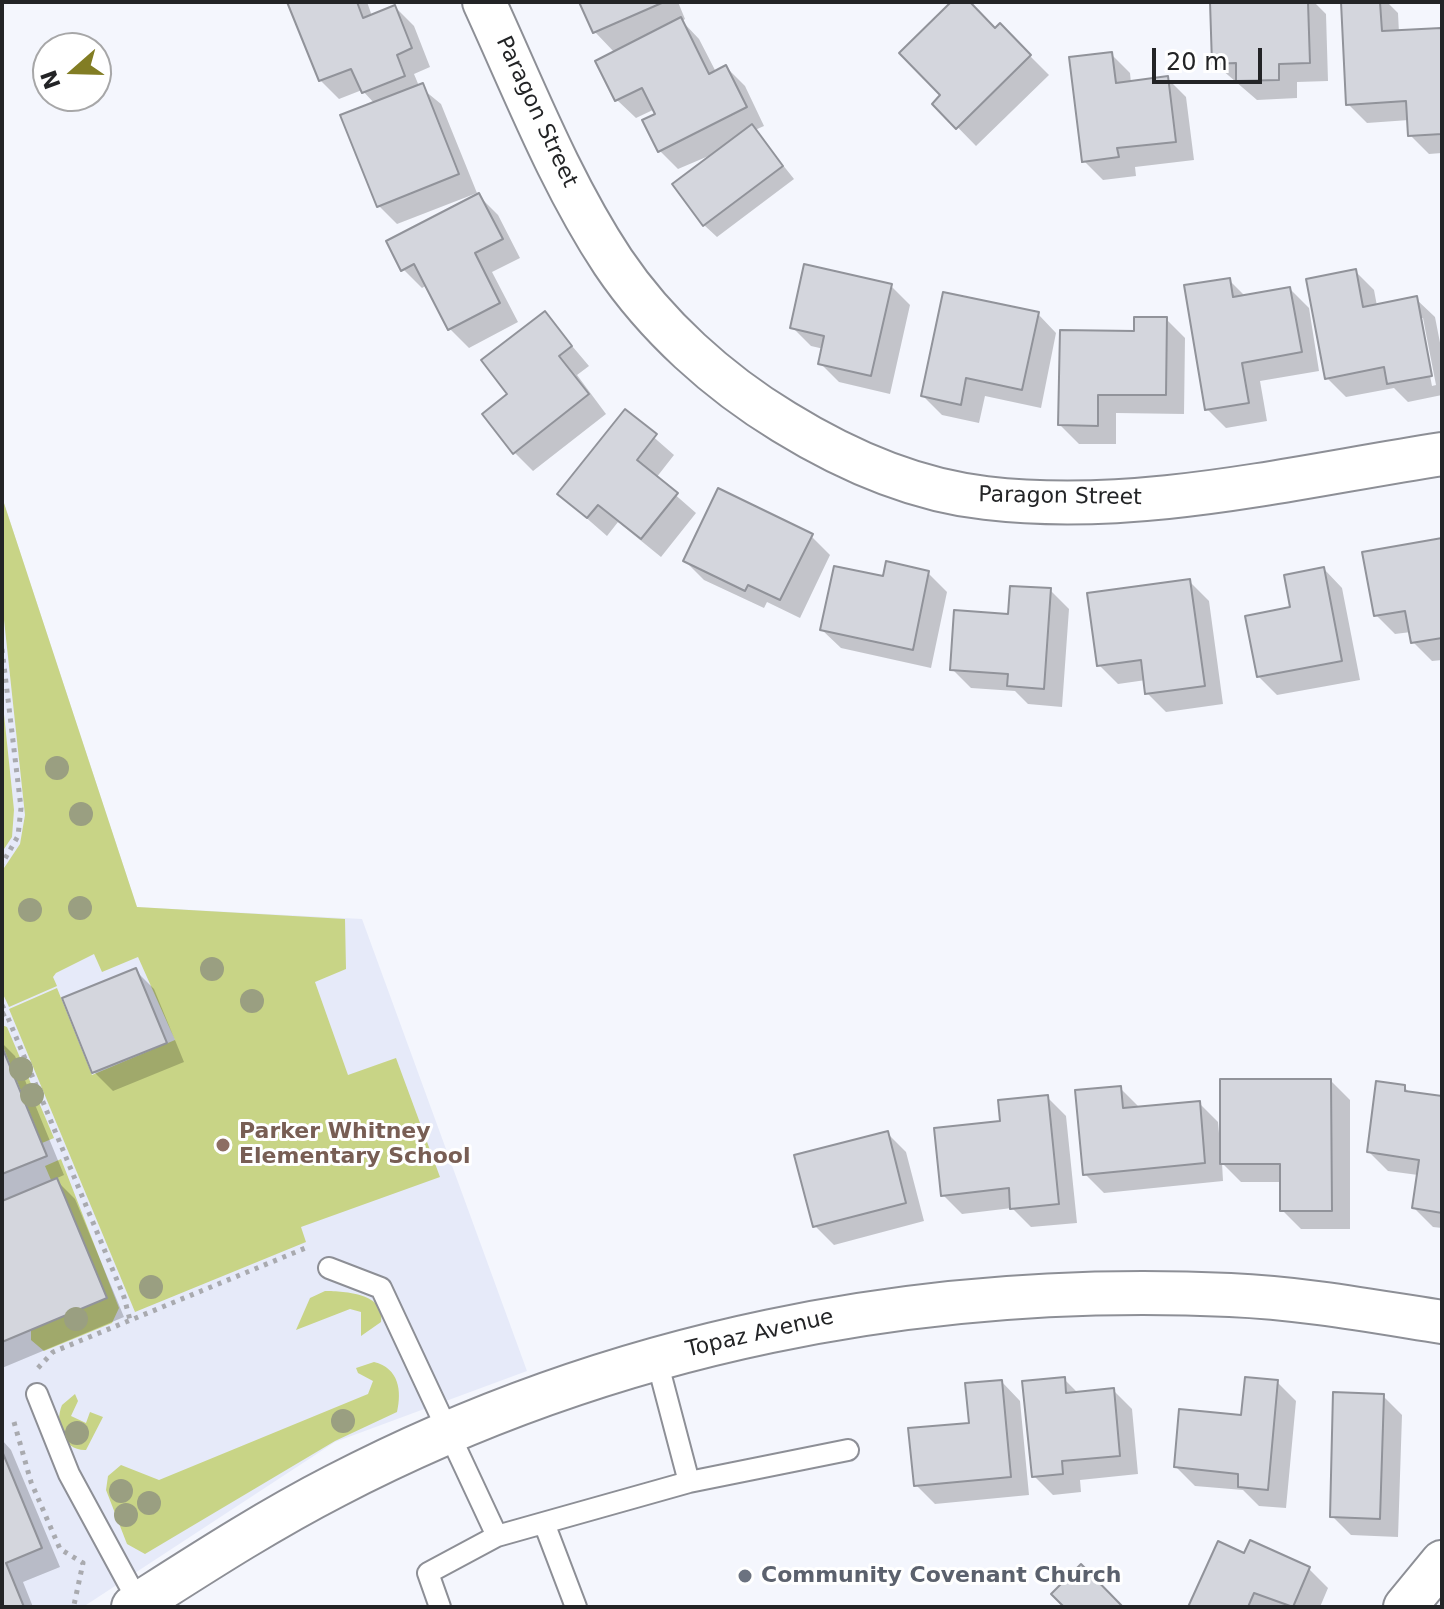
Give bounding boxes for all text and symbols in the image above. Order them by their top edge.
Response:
north arrow [32,32,112,112]
street label: Paragon Street [489,32,583,192]
scale bar [1156,32,1266,82]
text: 20 m [1166,48,1228,76]
text: N [36,67,66,93]
street label: Paragon Street [978,482,1142,512]
place label: Parker Whitney Elementary School [239,1119,471,1170]
marker: Parker Whitney Elementary School [214,1136,232,1154]
street label: Topaz Avenue [684,1304,836,1364]
place label: Community Covenant Church [761,1563,1121,1589]
marker: Community Covenant Church [736,1567,754,1585]

